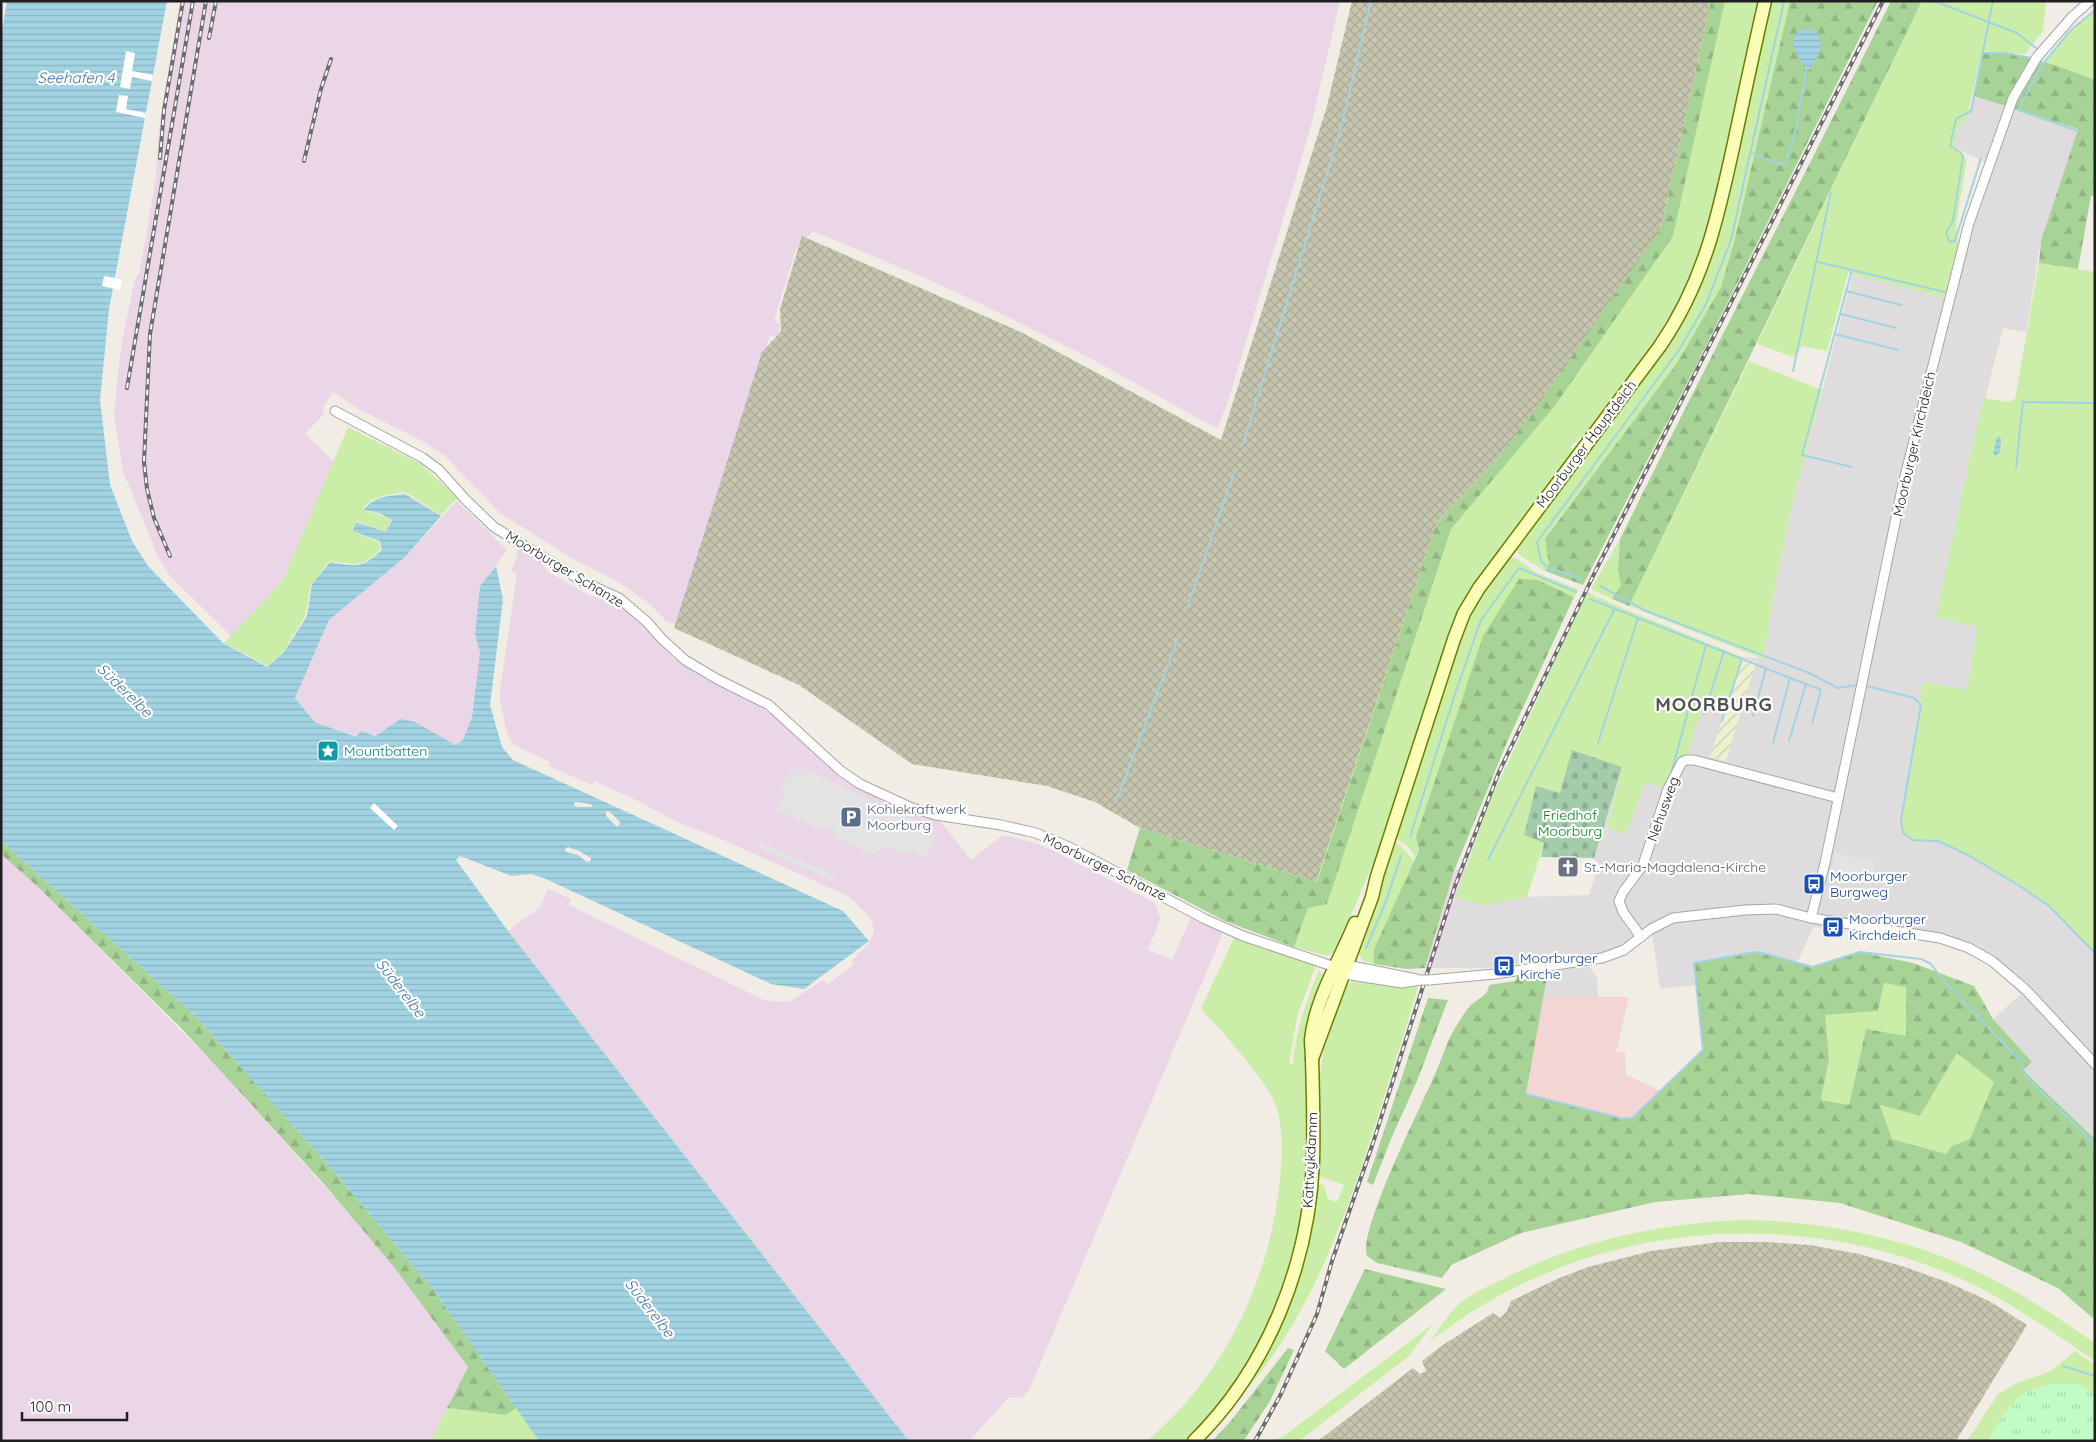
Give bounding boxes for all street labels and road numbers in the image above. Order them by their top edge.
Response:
street label: Moorburger Kirchdeich [1889,370,1939,518]
street label: Moorburger Hauptdeich [1532,377,1640,511]
street label: Moorburger Schanze [502,526,628,612]
street label: Nehusweg [1643,774,1683,844]
street label: Moorburger Schanze [1040,829,1170,905]
street label: Kattwykdamm [1298,1112,1322,1208]

